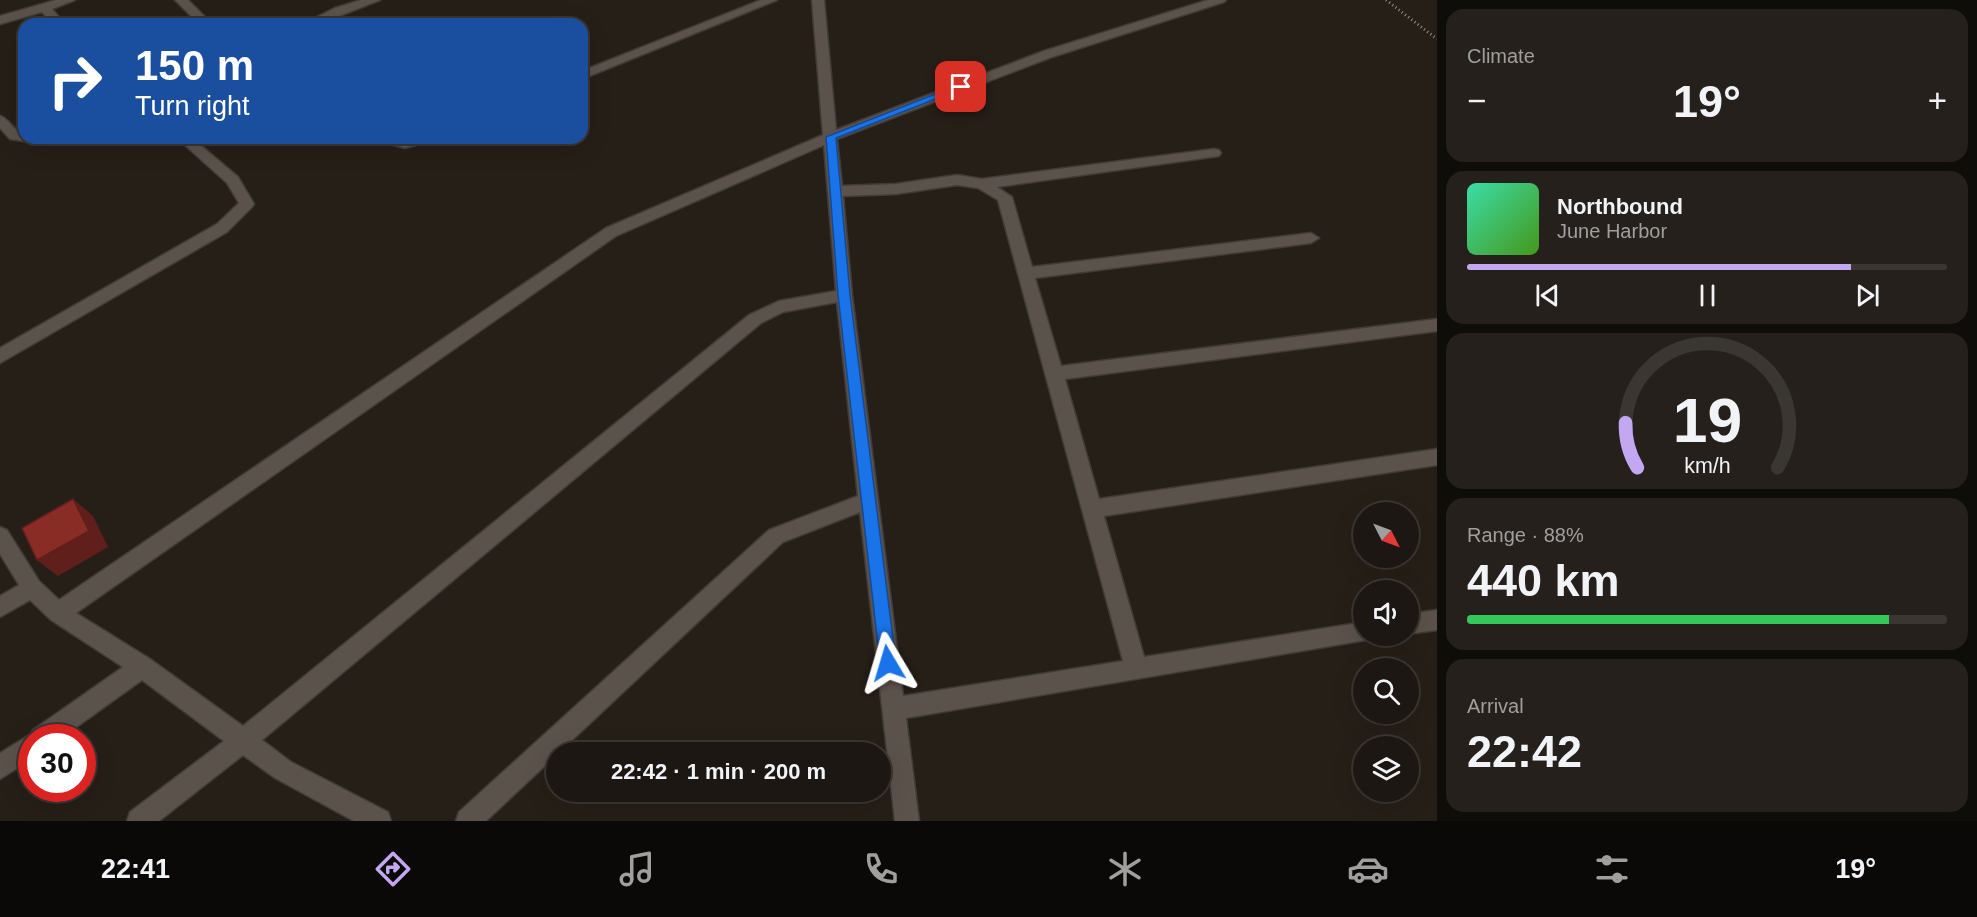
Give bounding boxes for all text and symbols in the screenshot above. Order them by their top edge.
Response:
icon: right [36,42,114,120]
text: 150 m [135,42,254,89]
text: Climate [1467,45,1535,67]
pin [935,61,986,112]
icon: arrive [944,70,977,103]
text: 19° [1673,76,1741,127]
text: − [1467,82,1486,119]
text: + [1928,82,1947,119]
text: Turn right [135,91,250,121]
text: Northbound [1557,194,1683,219]
text: June Harbor [1557,220,1667,242]
icon: previous [1531,279,1564,312]
icon: pause [1691,279,1724,312]
icon: next [1851,279,1884,312]
text: 19 [1672,386,1742,455]
text: km/h [1684,454,1730,478]
north arrow [1353,502,1419,568]
map controls [1353,502,1419,802]
text: Range · 88% [1467,524,1584,546]
text: 440 km [1467,555,1620,606]
button: sound [1353,580,1419,646]
position arrow [856,631,920,695]
button: search [1353,658,1419,724]
text: Arrival [1467,695,1524,717]
speed limit sign: 30 [18,724,96,802]
text: 22:42 [1467,726,1582,777]
button: layers [1353,736,1419,802]
text: 22:42 · 1 min · 200 m [611,759,826,784]
icon: directions [372,848,414,890]
icon: music [616,848,658,890]
icon: phone [860,848,902,890]
icon: climate [1104,848,1146,890]
icon: car [1347,848,1389,890]
icon: filters [1591,848,1633,890]
text: 22:41 [101,854,170,884]
text: 19° [1835,854,1876,884]

